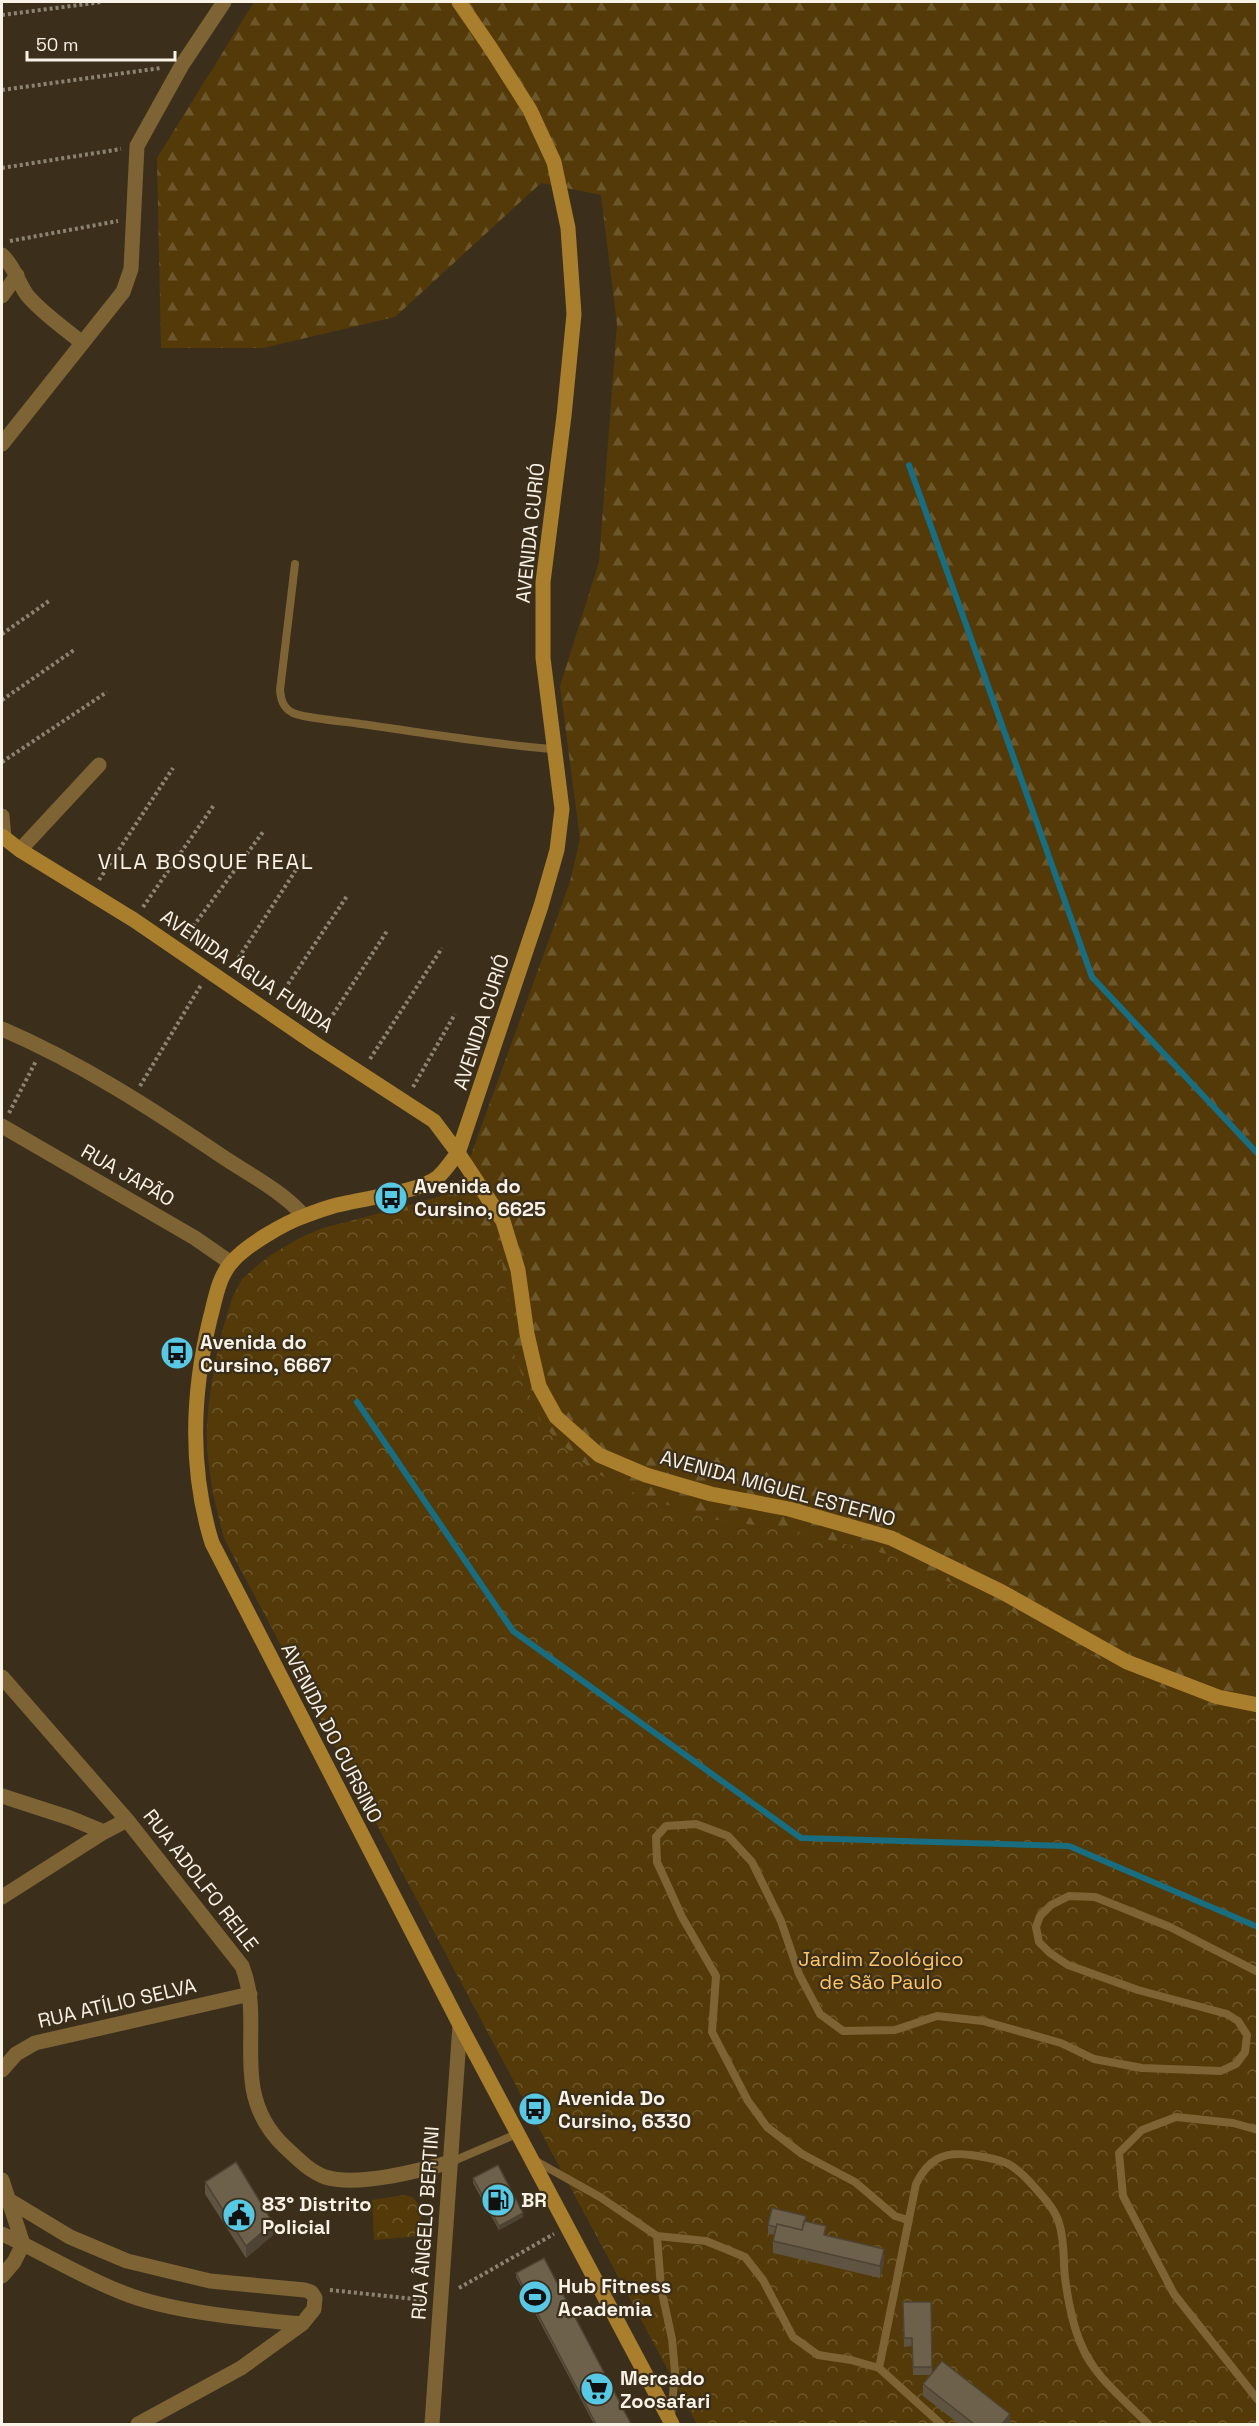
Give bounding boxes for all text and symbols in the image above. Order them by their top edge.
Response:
scale bar [27,24,176,62]
text: 50 m [36,33,78,56]
street label: AVENIDA CURIÓ [510,462,550,604]
district label: VILA BOSQUE REAL [98,847,314,875]
street label: AVENIDA ÁGUA FUNDA [156,904,339,1039]
street label: AVENIDA CURIÓ [447,951,515,1093]
street label: RUA JAPÃO [77,1138,179,1212]
place label: Avenida do Cursino, 6625 [414,1173,546,1222]
bus stop icon: Avenida do Cursino, 6625 [373,1180,409,1216]
place label: Avenida do Cursino, 6667 [200,1329,331,1378]
bus stop icon: Avenida do Cursino, 6667 [159,1335,195,1371]
street label: AVENIDA MIGUEL ESTEFNO [657,1444,899,1532]
street label: AVENIDA DO CURSINO [275,1639,389,1827]
street label: RUA ADOLFO REILE [137,1804,265,1956]
park label: Jardim Zoológico de São Paulo [798,1946,964,1995]
street label: RUA ATÍLIO SELVA [35,1972,199,2034]
place label: Avenida Do Cursino, 6330 [558,2085,691,2134]
bus stop icon: Avenida Do Cursino, 6330 [517,2091,553,2127]
street label: RUA ÂNGELO BERTINI [405,2125,445,2321]
fuel station icon: BR [480,2182,516,2218]
place label: BR [521,2187,547,2213]
place label: 83° Distrito Policial [262,2191,371,2240]
public building icon: 83° Distrito Policial [221,2197,257,2233]
place label: Hub Fitness Academia [558,2273,671,2322]
sports icon: Hub Fitness Academia [517,2279,553,2315]
place label: Mercado Zoosafari [620,2365,710,2414]
supermarket icon: Mercado Zoosafari [579,2371,615,2407]

